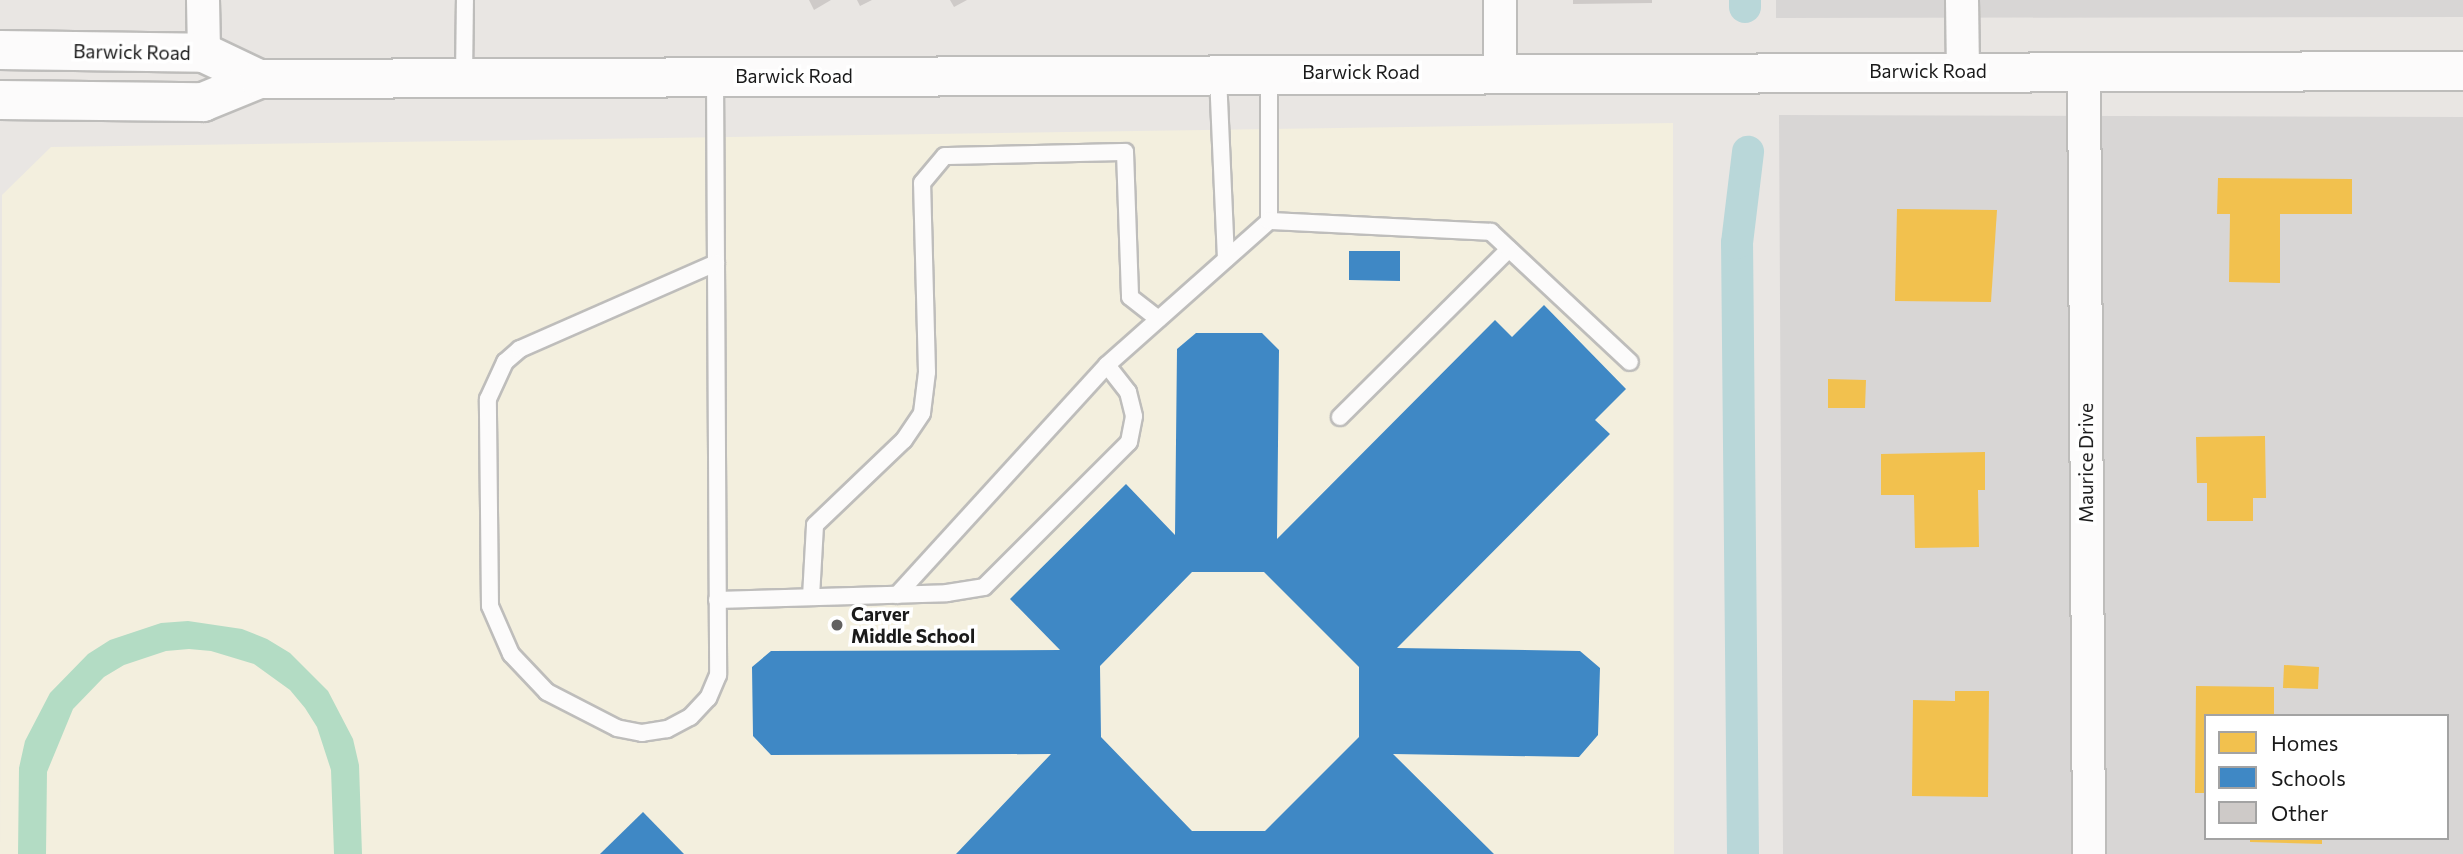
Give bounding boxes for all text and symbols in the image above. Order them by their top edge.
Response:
street label: Barwick Road [73,40,191,64]
street label: Barwick Road [1869,60,1987,82]
street label: Barwick Road [1302,61,1420,83]
street label: Barwick Road [735,65,853,87]
street label: Maurice Drive [2075,403,2097,523]
place label: Carver Middle School [851,603,975,647]
marker: Carver Middle School [829,617,845,633]
legend [2204,714,2449,840]
text: Homes [2271,730,2338,755]
text: Schools [2271,765,2346,790]
text: Other [2271,800,2328,825]

